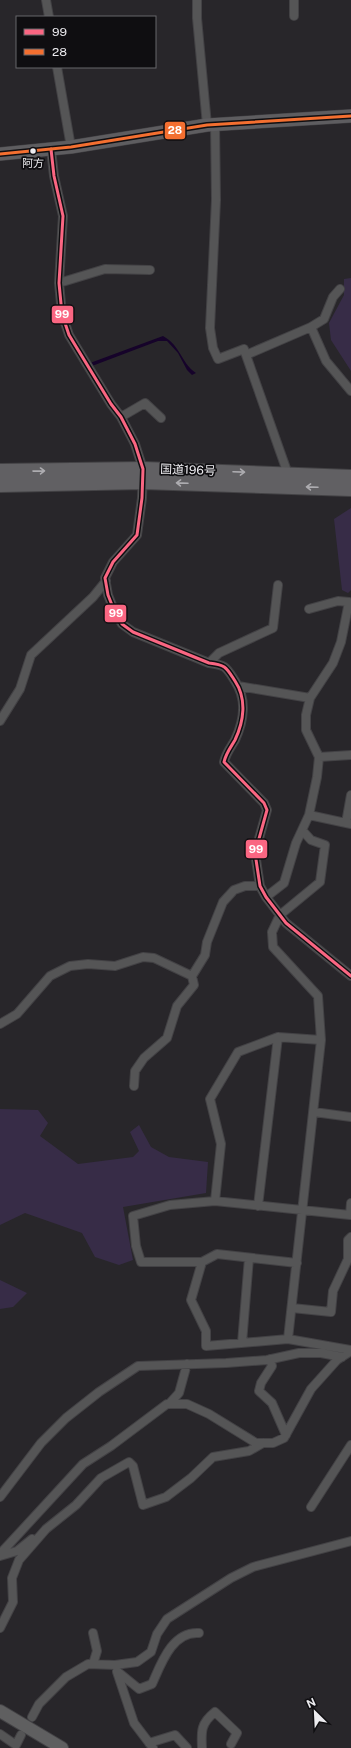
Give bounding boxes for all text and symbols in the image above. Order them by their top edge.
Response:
legend [16,16,156,68]
text: 99 [52,25,67,39]
text: 28 [52,45,67,59]
line badge: 28 [164,121,186,140]
text: 28 [168,124,182,136]
marker: 阿方 [28,146,38,156]
place label: 阿方 [22,157,44,169]
line badge: 99 [51,305,74,324]
text: 99 [55,308,69,320]
street label: 国道196号 [160,462,216,478]
one-way arrow [32,467,45,474]
one-way arrow [232,469,245,476]
one-way arrow [176,479,189,487]
one-way arrow [306,483,319,491]
line badge: 99 [104,604,127,623]
text: 99 [109,607,123,619]
line badge: 99 [245,839,268,859]
text: 99 [249,843,263,855]
north arrow [295,1692,335,1732]
text: N [305,1696,317,1710]

